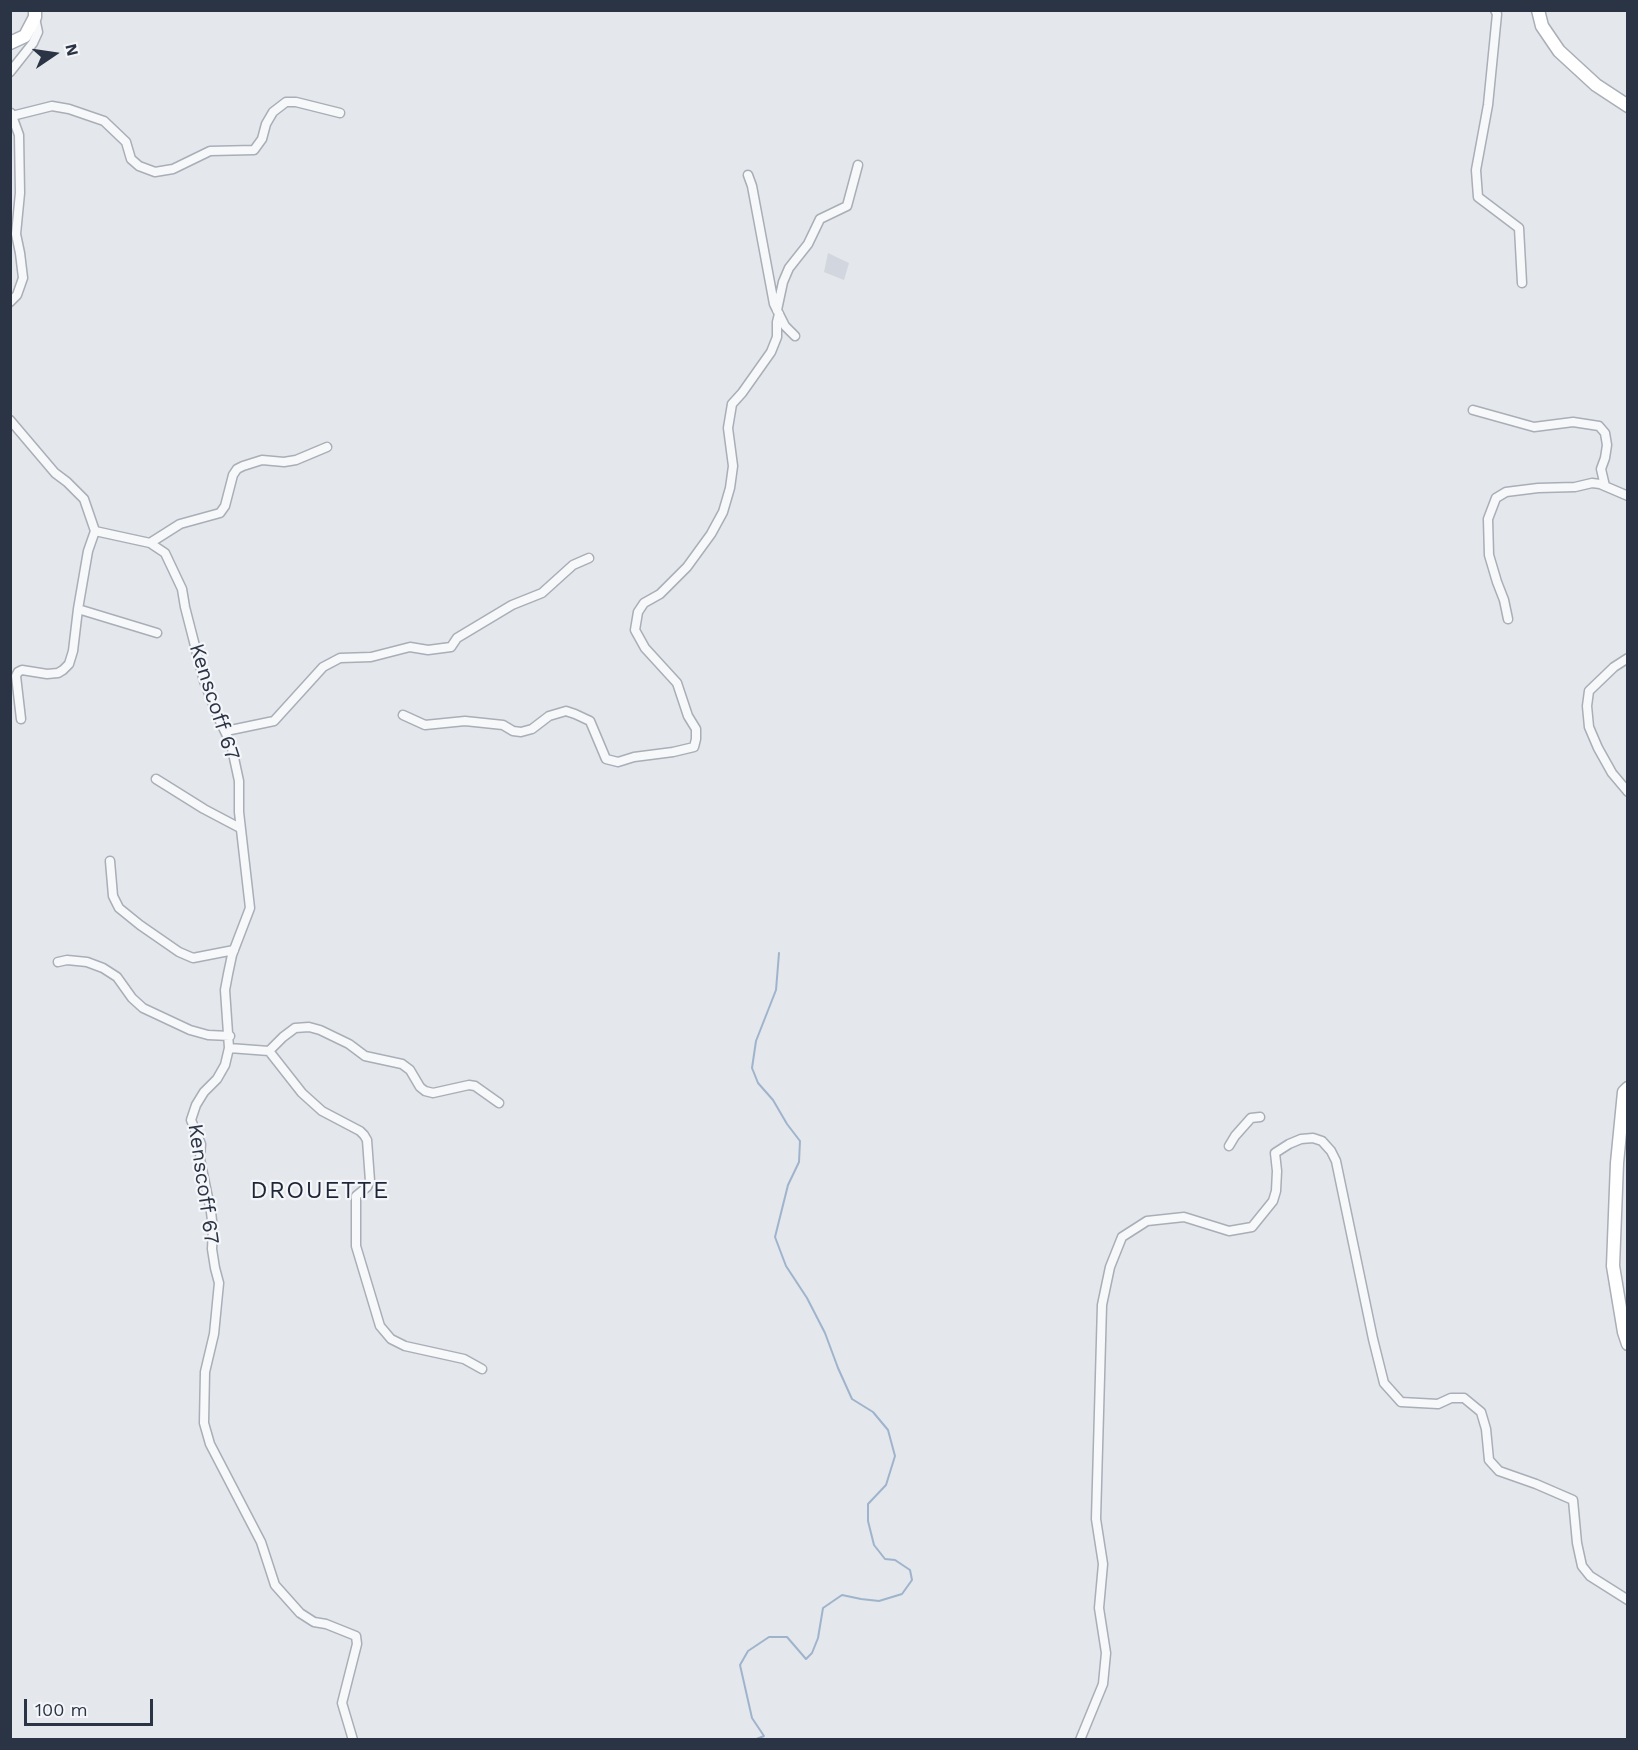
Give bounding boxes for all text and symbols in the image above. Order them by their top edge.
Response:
north arrow [24,24,84,84]
text: N [61,42,83,58]
street label: Kenscoff 67 [183,640,245,764]
street label: Kenscoff 67 [182,1122,224,1246]
district label: DROUETTE [250,1177,390,1205]
scale bar [27,1687,156,1725]
text: 100 m [35,1699,88,1720]

